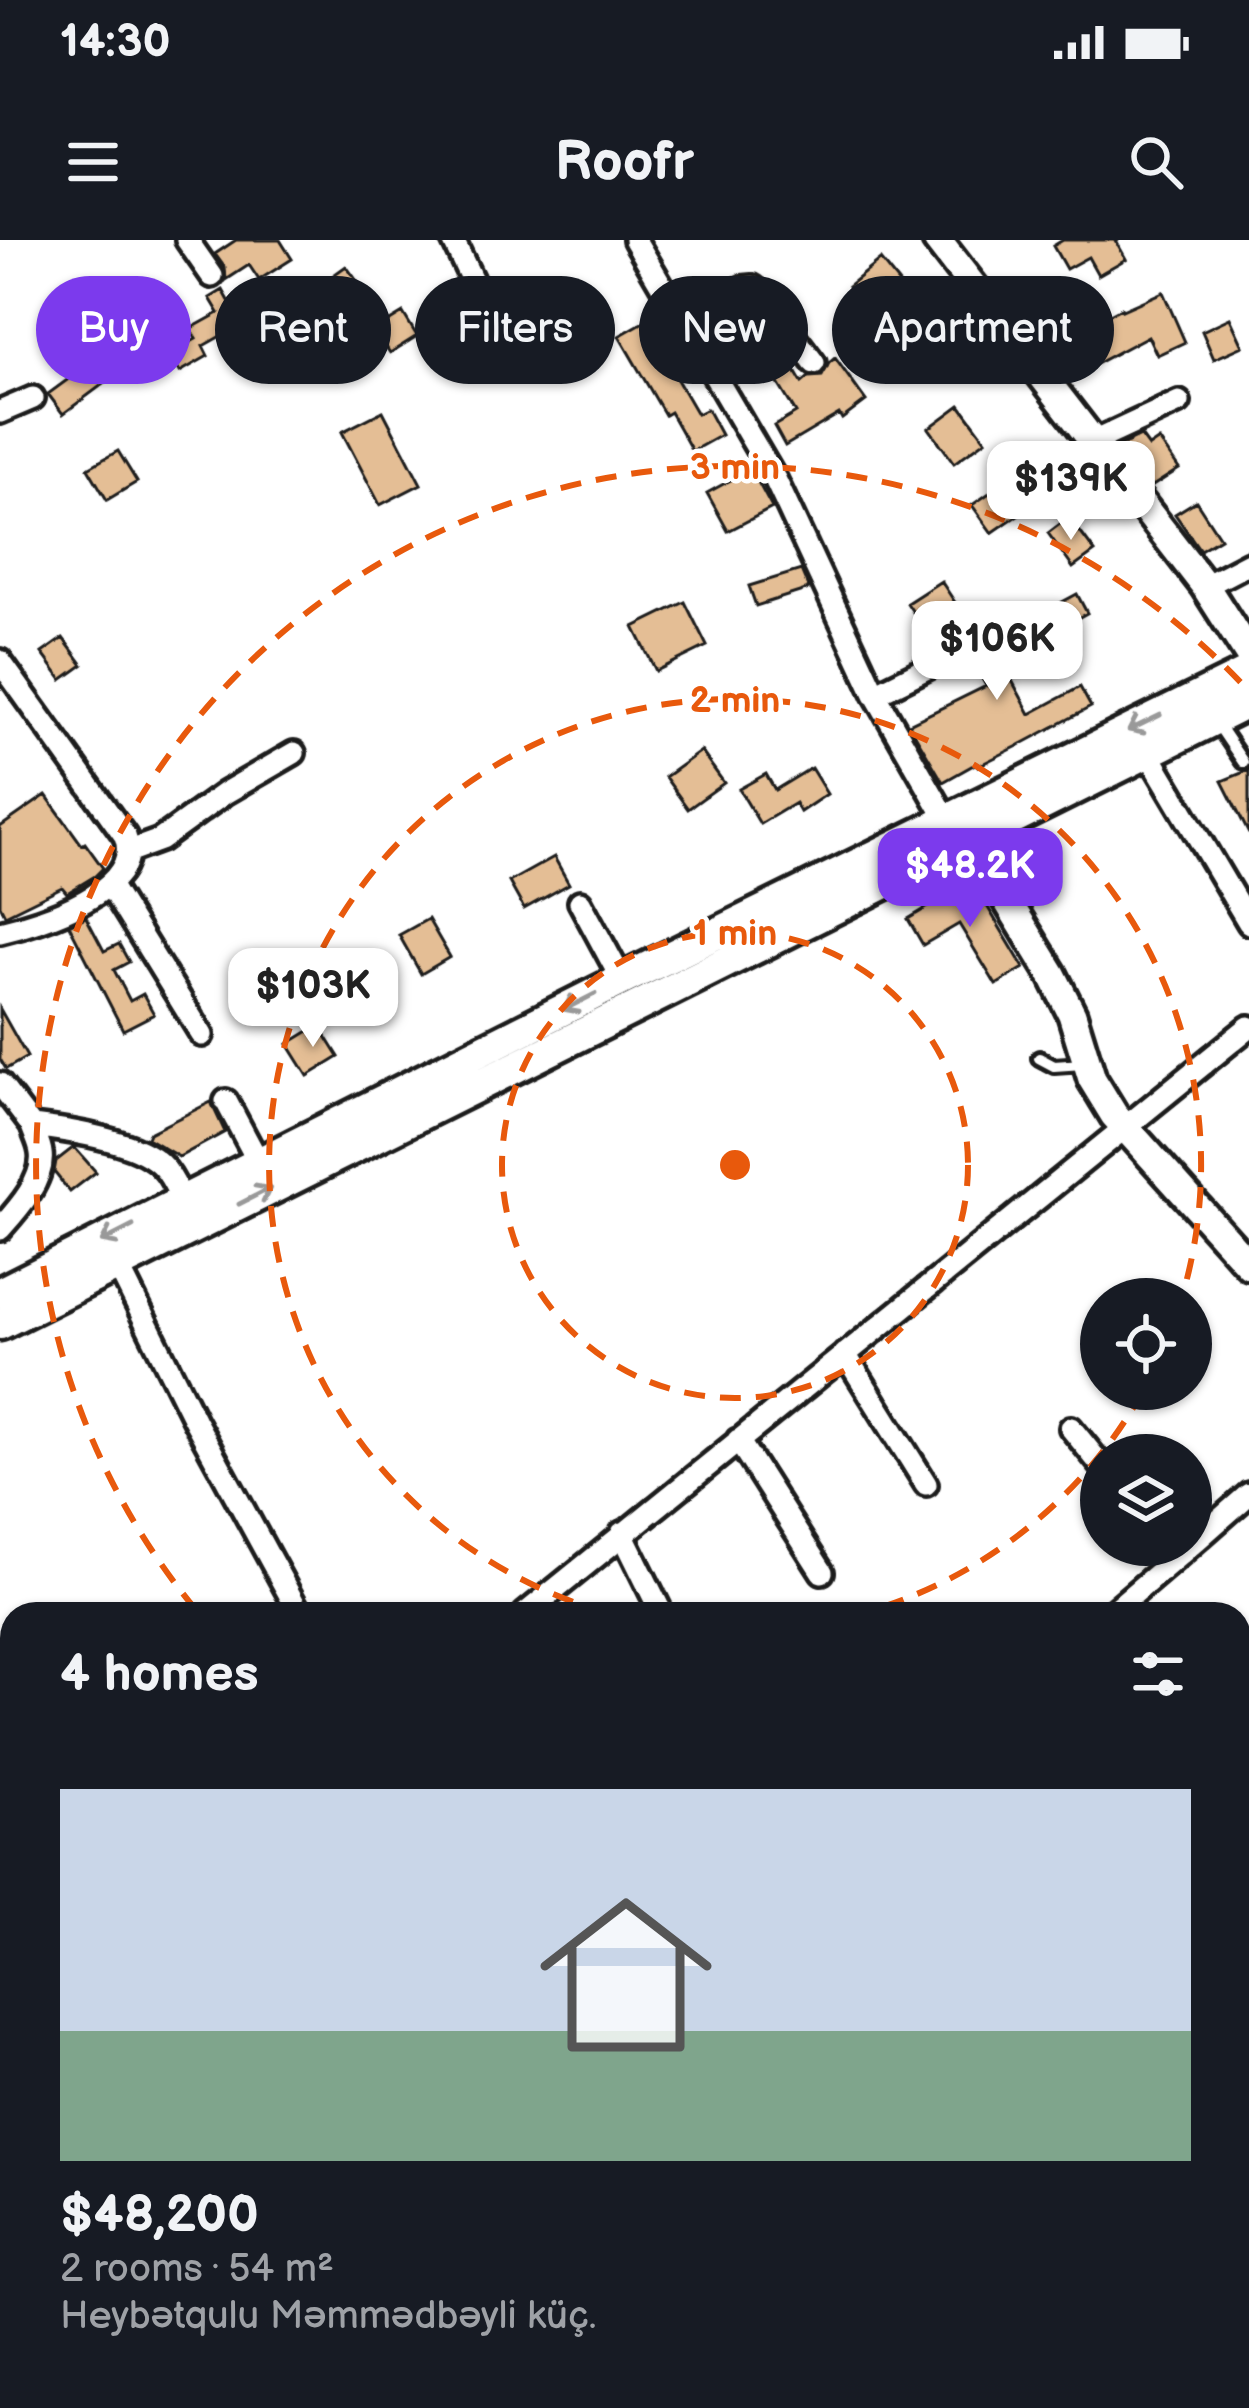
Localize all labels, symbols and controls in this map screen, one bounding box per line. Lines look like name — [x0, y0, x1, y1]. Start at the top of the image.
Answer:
text: 14:30 — [60, 15, 171, 70]
icon: menu — [60, 129, 126, 195]
icon: search — [1123, 129, 1189, 195]
text: Roofr — [555, 130, 694, 195]
chip: Buy — [36, 276, 191, 384]
chip: Rent — [215, 276, 391, 384]
chip: Filters — [415, 276, 615, 384]
chip: New — [639, 276, 808, 384]
chip: Apartment — [832, 276, 1114, 384]
pin: $139K — [987, 441, 1155, 543]
text: 3 min — [690, 447, 780, 490]
text: $139K — [1014, 456, 1128, 503]
pin: $106K — [913, 601, 1081, 703]
text: $106K — [939, 616, 1055, 663]
text: 2 min — [690, 680, 780, 723]
one-way arrow — [1127, 713, 1163, 735]
pin: $48.2K — [872, 828, 1068, 930]
text: $48.2K — [905, 843, 1035, 890]
text: 1 min — [693, 913, 777, 956]
pin: $103K — [229, 948, 397, 1050]
text: $103K — [255, 963, 371, 1010]
one-way arrow — [561, 992, 597, 1015]
centre of rings — [714, 1144, 756, 1186]
one-way arrow — [236, 1183, 272, 1206]
one-way arrow — [100, 1224, 136, 1247]
map controls — [1080, 1278, 1212, 1566]
button: locate — [1080, 1278, 1212, 1410]
button: layers — [1080, 1434, 1212, 1566]
icon: filters — [1125, 1641, 1191, 1707]
text: 4 homes — [60, 1644, 259, 1705]
icon: home — [518, 1867, 734, 2083]
text: $48,200 — [60, 2185, 259, 2246]
text: 2 rooms · 54 m² — [60, 2246, 334, 2293]
text: Heybətqulu Məmmədbəyli küç. — [60, 2293, 596, 2340]

